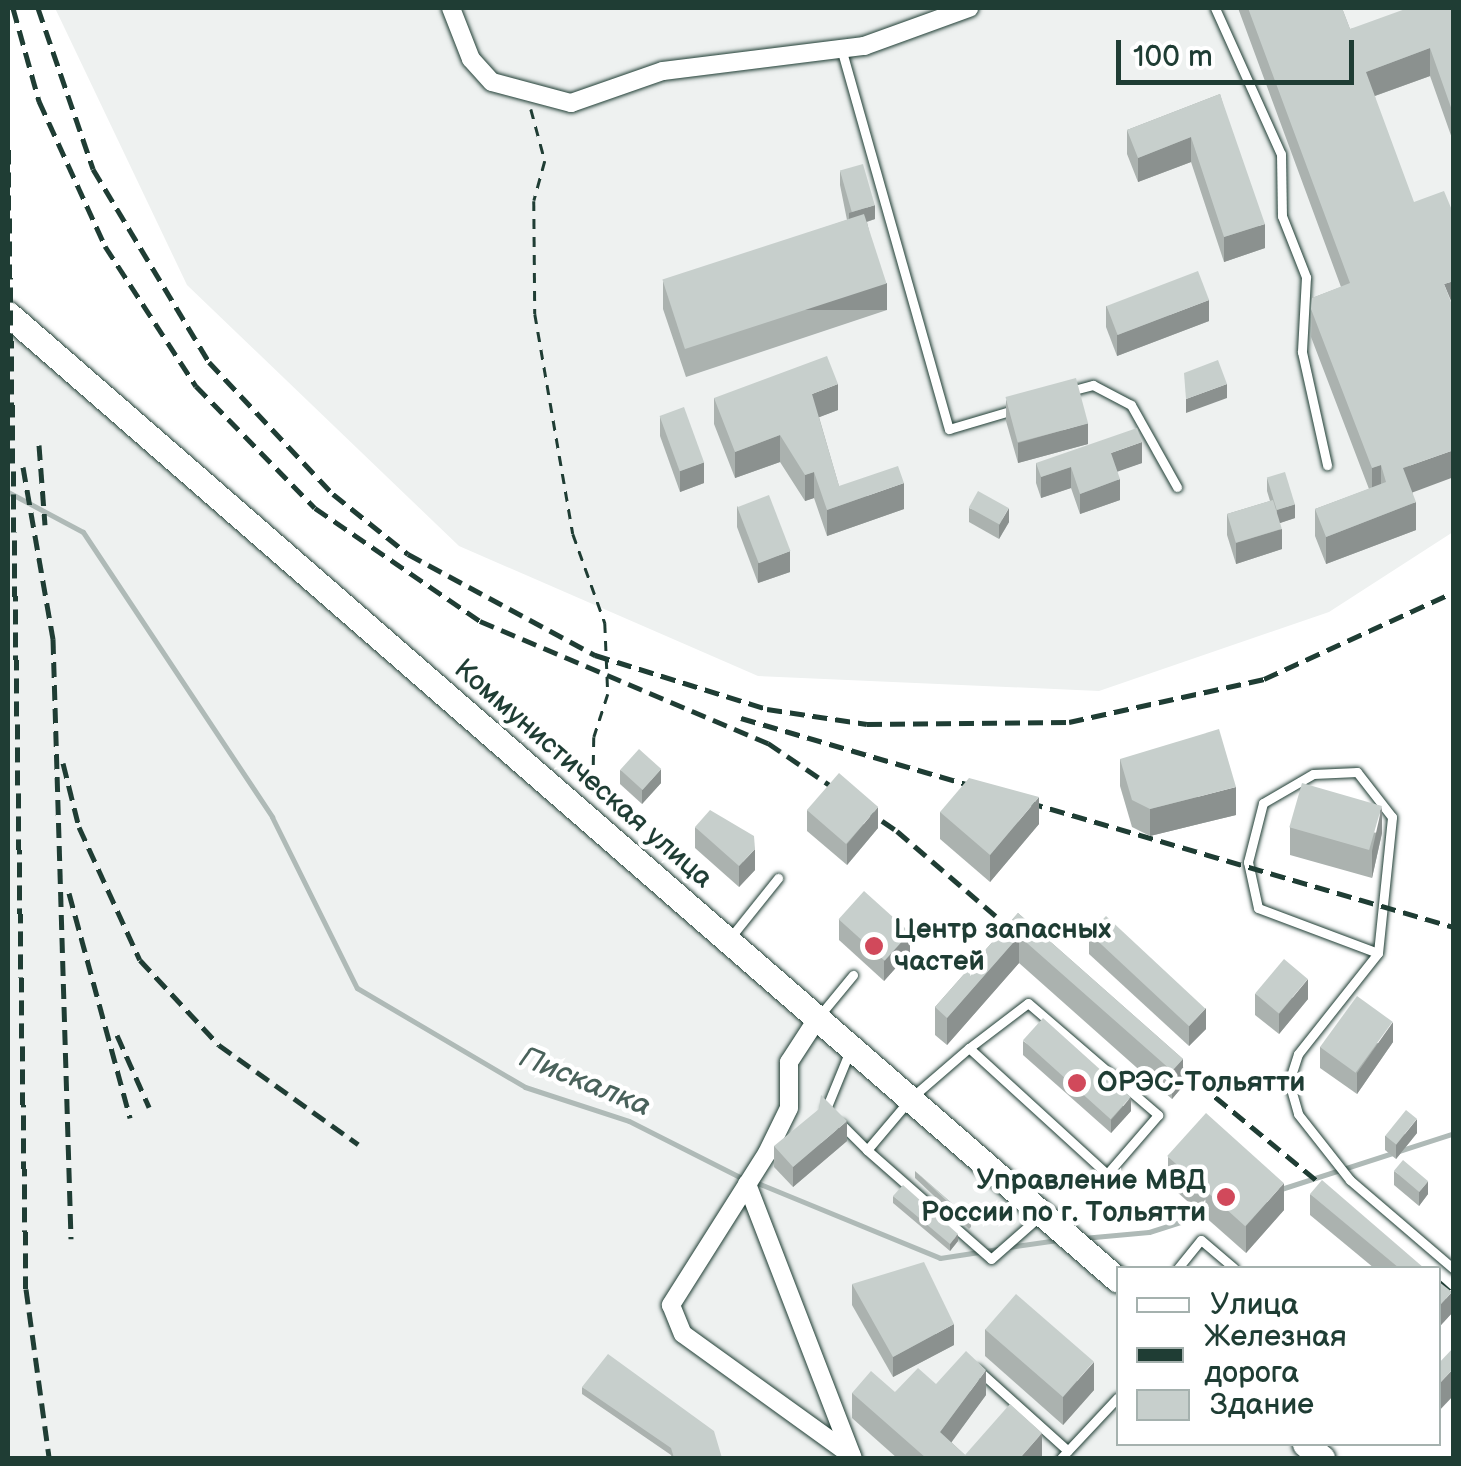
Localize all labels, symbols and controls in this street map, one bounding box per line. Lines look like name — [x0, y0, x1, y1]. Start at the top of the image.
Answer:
scale bar — [1121, 20, 1358, 82]
text: 100 m — [1133, 39, 1213, 75]
street label: Коммунистическая улица — [447, 653, 719, 895]
place label: Центр запасных частей — [894, 913, 1111, 979]
marker: Центр запасных частей — [863, 935, 885, 957]
water label: Пискалка — [514, 1039, 656, 1125]
place label: ОРЭС-Тольятти — [1097, 1066, 1305, 1100]
marker: ОРЭС-Тольятти — [1066, 1072, 1088, 1094]
place label: Управление МВД России по г. Тольятти — [921, 1164, 1206, 1230]
marker: Управление МВД России по г. Тольятти — [1215, 1186, 1237, 1208]
legend — [1116, 1266, 1441, 1446]
text: Улица — [1210, 1287, 1299, 1323]
text: Железная дорога — [1204, 1319, 1347, 1391]
text: Здание — [1210, 1387, 1314, 1423]

